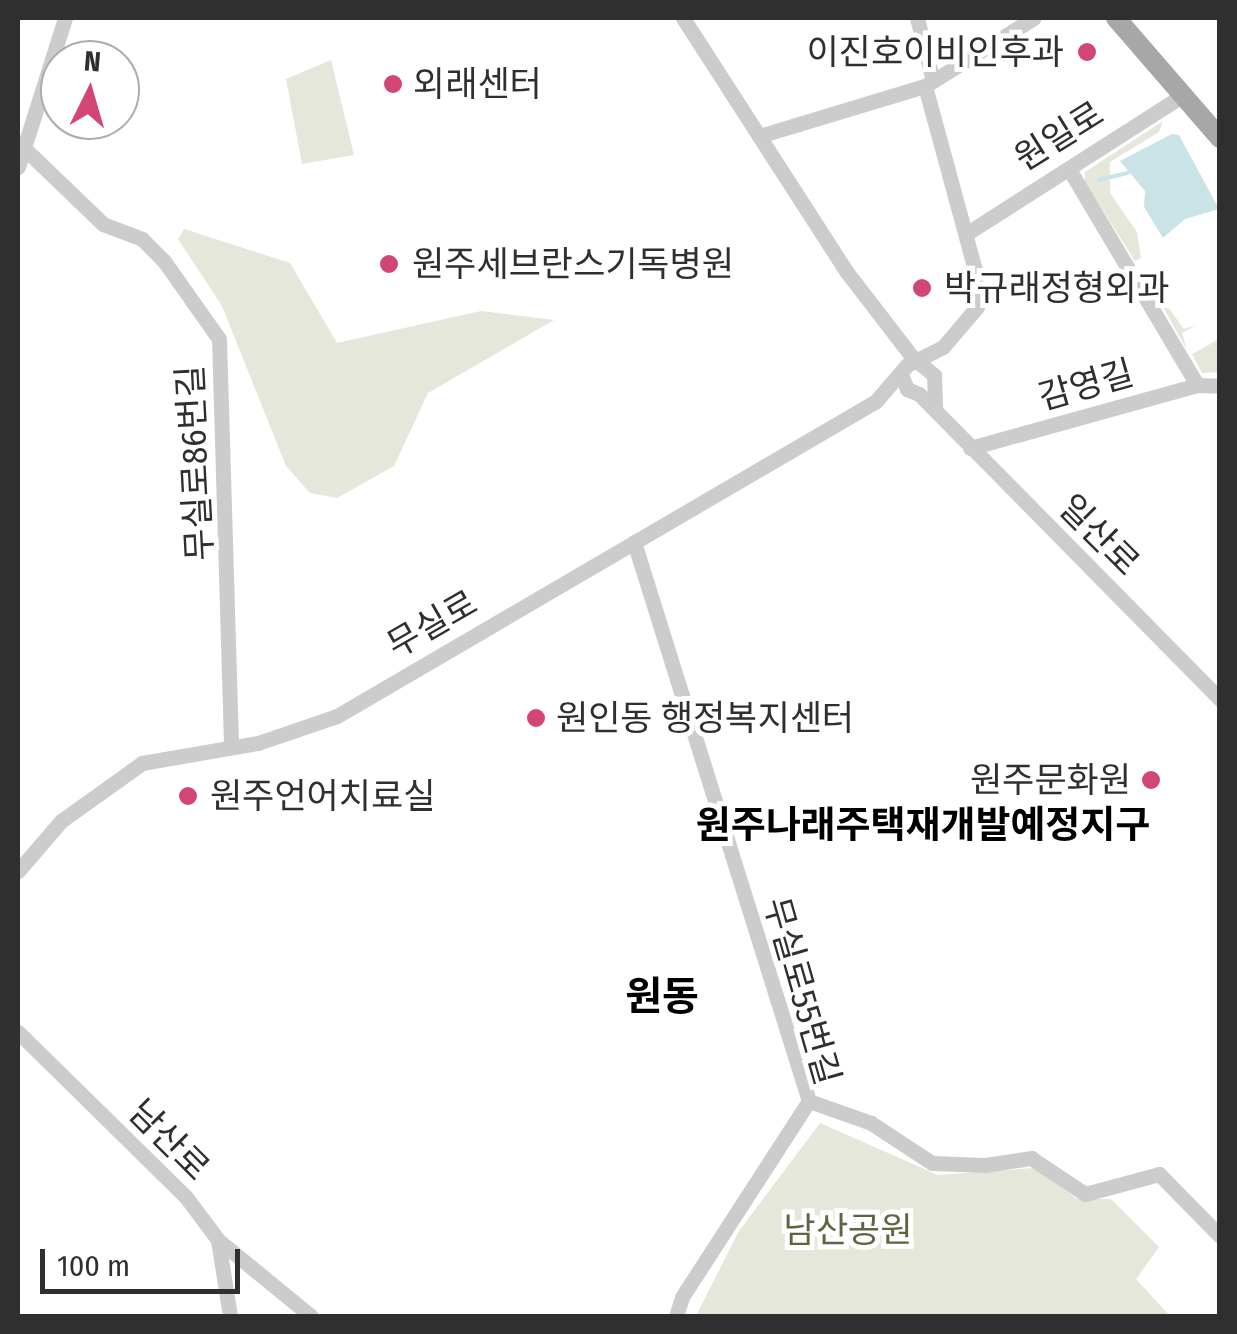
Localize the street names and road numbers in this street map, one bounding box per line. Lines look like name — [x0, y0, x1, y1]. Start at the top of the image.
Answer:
street label: 원일로 — [1007, 93, 1111, 179]
street label: 감영길 — [1034, 352, 1138, 418]
street label: 무실로86번길 — [169, 364, 221, 562]
street label: 일산로 — [1050, 486, 1148, 584]
street label: 무실로 — [380, 582, 484, 666]
street label: 무실로55번길 — [755, 892, 849, 1090]
street label: 남산로 — [120, 1091, 218, 1189]

